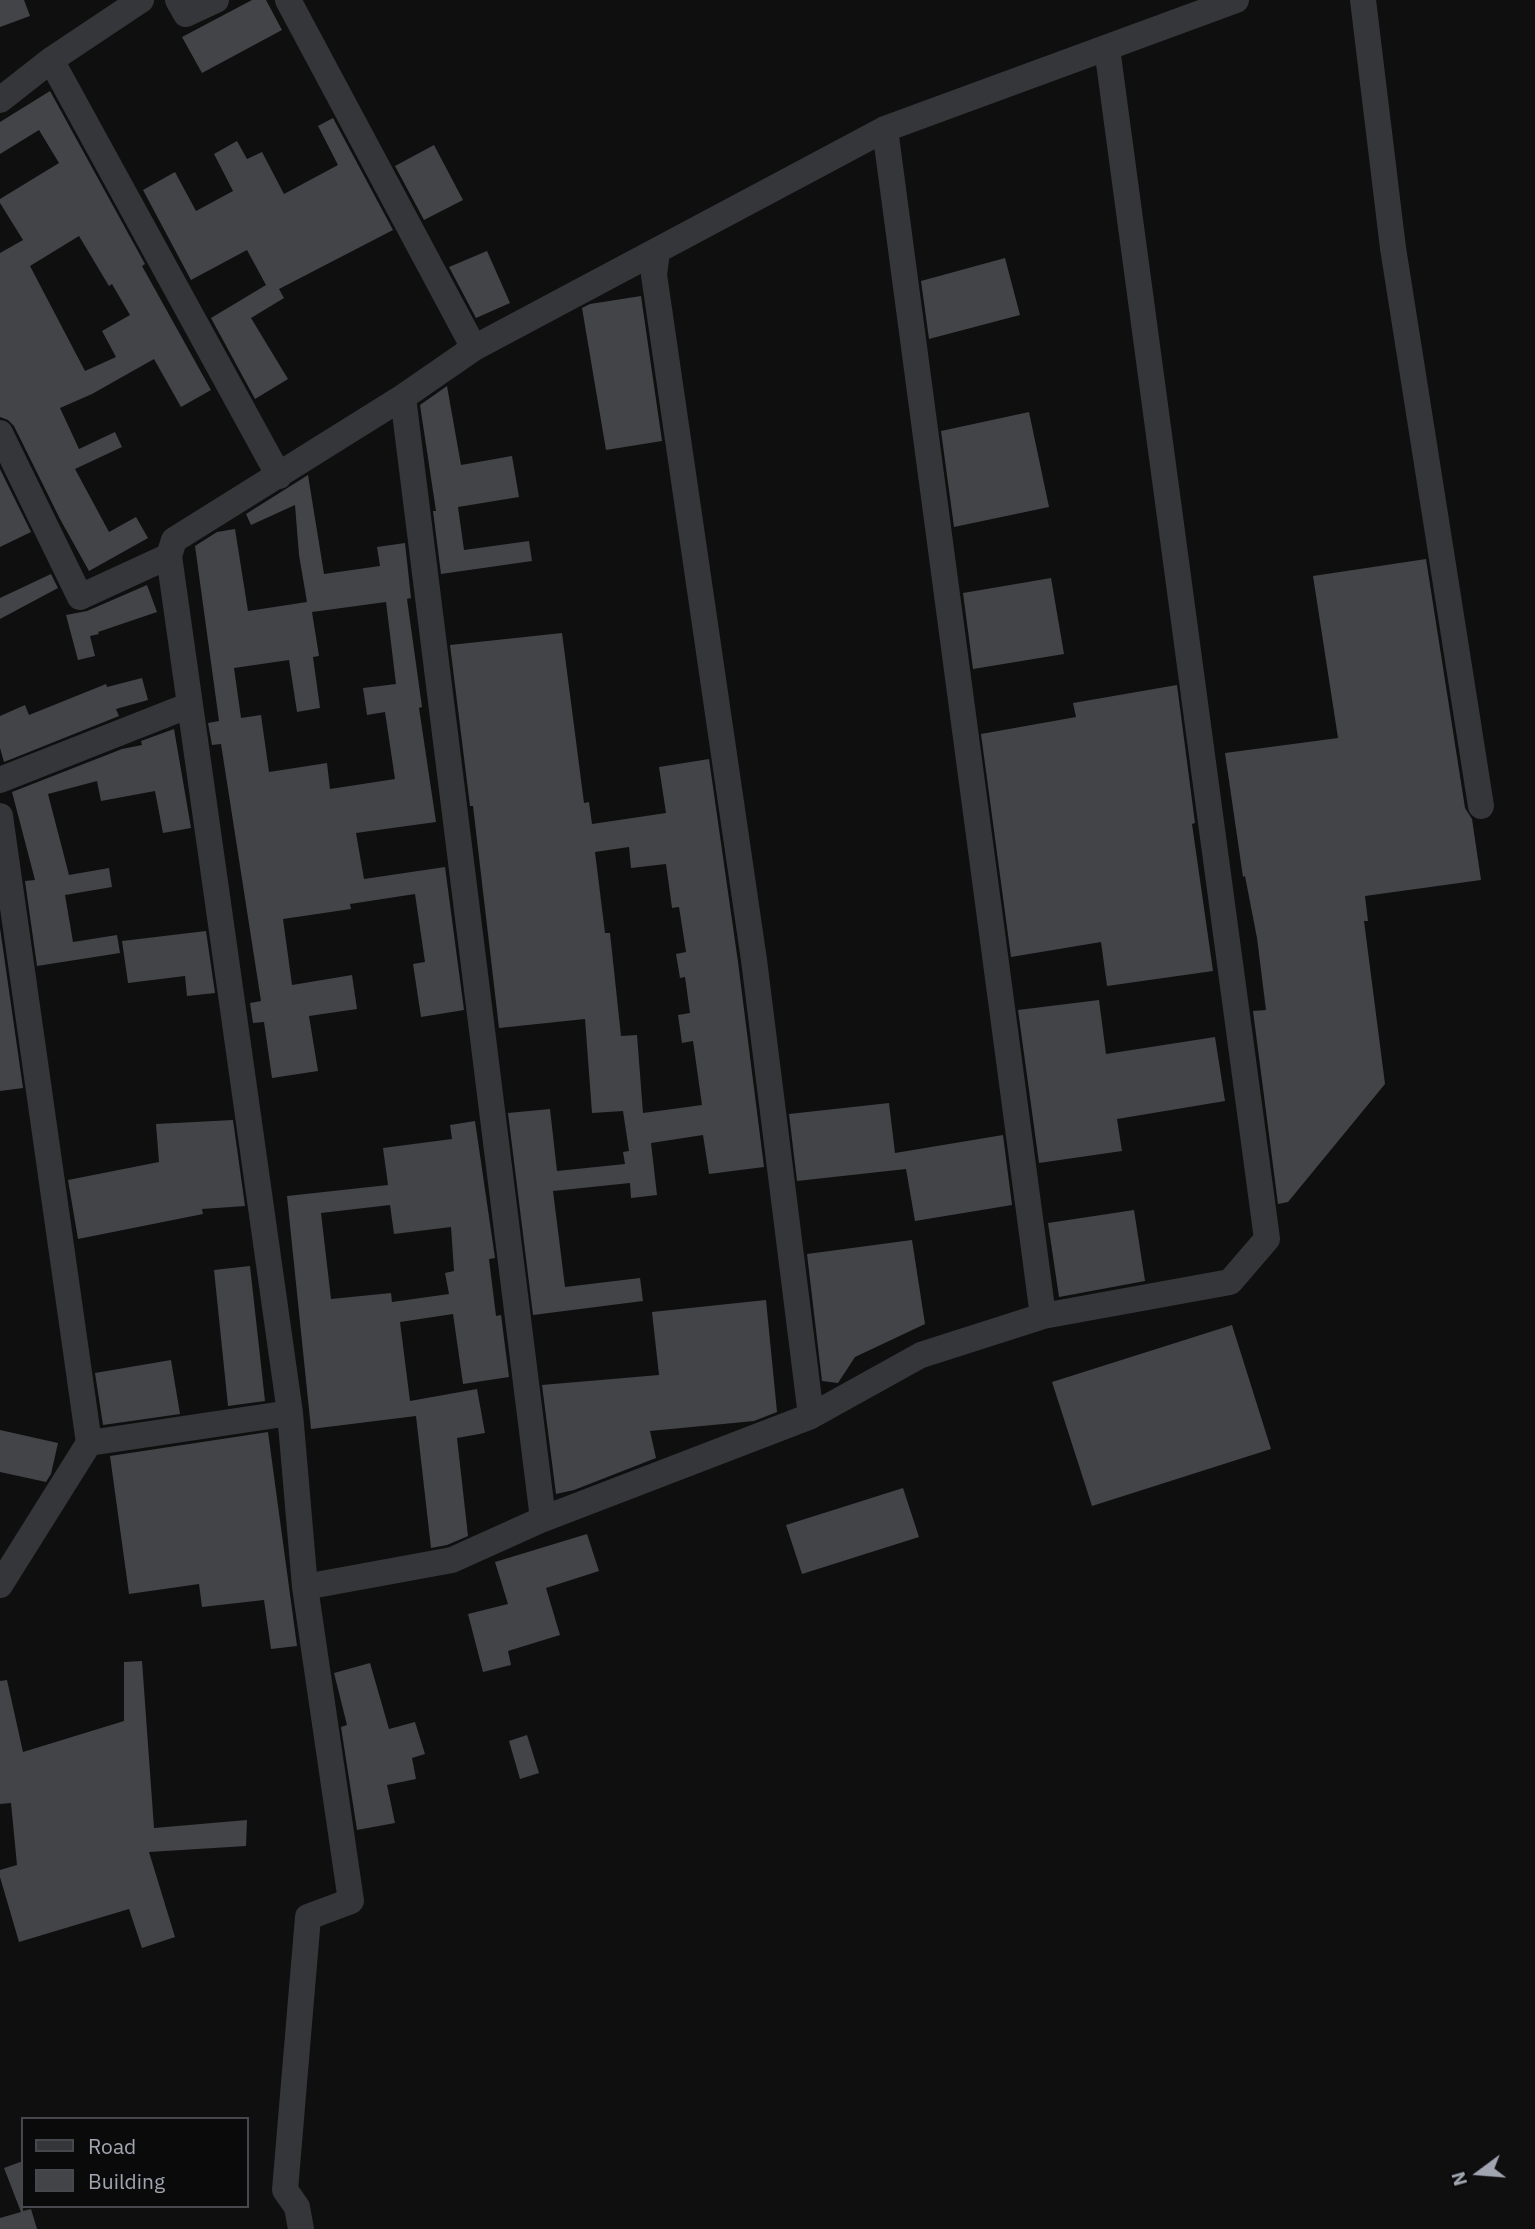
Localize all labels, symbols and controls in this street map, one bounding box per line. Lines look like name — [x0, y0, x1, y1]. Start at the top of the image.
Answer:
legend — [21, 2117, 248, 2208]
text: Road — [88, 2132, 136, 2160]
north arrow — [1444, 2138, 1514, 2208]
text: Building — [88, 2167, 165, 2195]
text: N — [1445, 2169, 1472, 2189]

